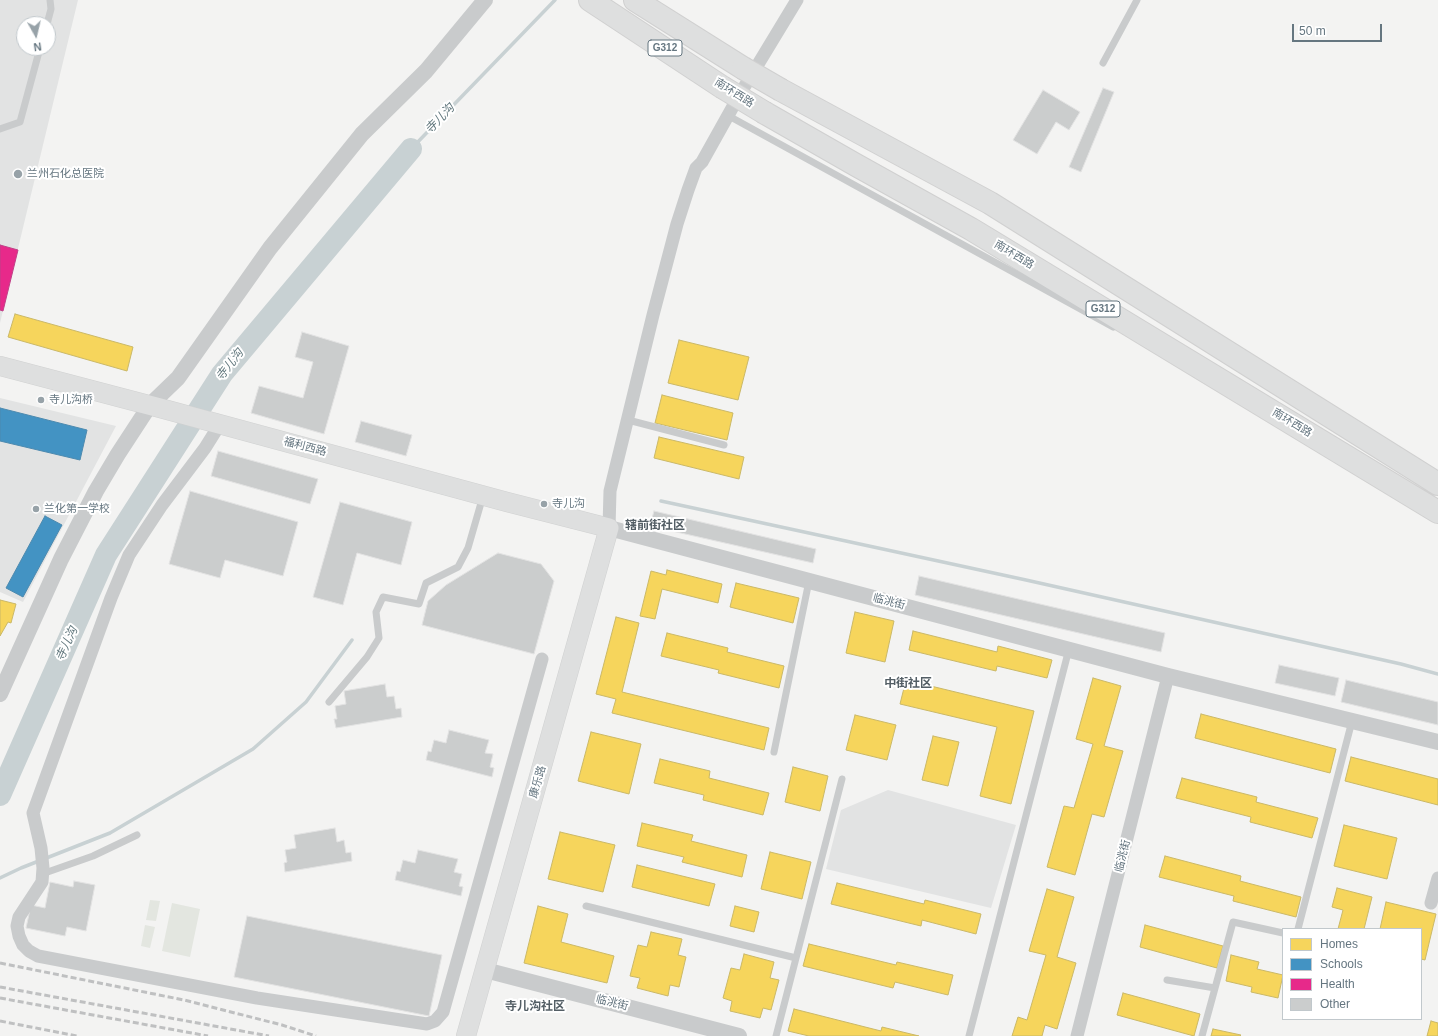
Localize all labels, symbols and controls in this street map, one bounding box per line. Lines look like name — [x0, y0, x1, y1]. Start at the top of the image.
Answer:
north arrow — [16, 16, 56, 56]
scale bar — [1294, 16, 1384, 42]
text: 50 m — [1299, 24, 1326, 38]
text: N — [33, 40, 42, 53]
road number: G312 — [648, 40, 682, 56]
street label: 南环西路 — [712, 76, 756, 110]
water label: 寺儿沟 — [422, 101, 458, 137]
place label: 兰州石化总医院 — [27, 167, 104, 181]
marker: 兰州石化总医院 — [12, 168, 24, 180]
street label: 南环西路 — [992, 238, 1036, 272]
road number: G312 — [1086, 301, 1120, 317]
water label: 寺儿沟 — [213, 346, 247, 384]
place label: 寺儿沟桥 — [49, 393, 93, 407]
marker: 寺儿沟桥 — [36, 395, 46, 405]
street label: 南环西路 — [1270, 406, 1314, 440]
street label: 福利西路 — [282, 435, 328, 459]
place label: 寺儿沟 — [552, 497, 585, 511]
marker: 寺儿沟 — [539, 499, 549, 509]
place label: 兰化第一学校 — [44, 502, 110, 516]
marker: 兰化第一学校 — [31, 504, 41, 514]
district label: 辖前街社区 — [625, 519, 685, 533]
street label: 临洮街 — [871, 591, 907, 613]
water label: 寺儿沟 — [53, 625, 81, 663]
district label: 中街社区 — [884, 677, 932, 691]
street label: 康乐路 — [527, 764, 549, 800]
street label: 临洮街 — [1113, 838, 1133, 874]
legend — [1282, 928, 1422, 1020]
text: Homes — [1320, 937, 1358, 951]
text: Schools — [1320, 957, 1363, 971]
text: Health — [1320, 977, 1355, 991]
street label: 临洮街 — [594, 993, 630, 1013]
text: Other — [1320, 997, 1350, 1011]
district label: 寺儿沟社区 — [505, 1000, 565, 1014]

